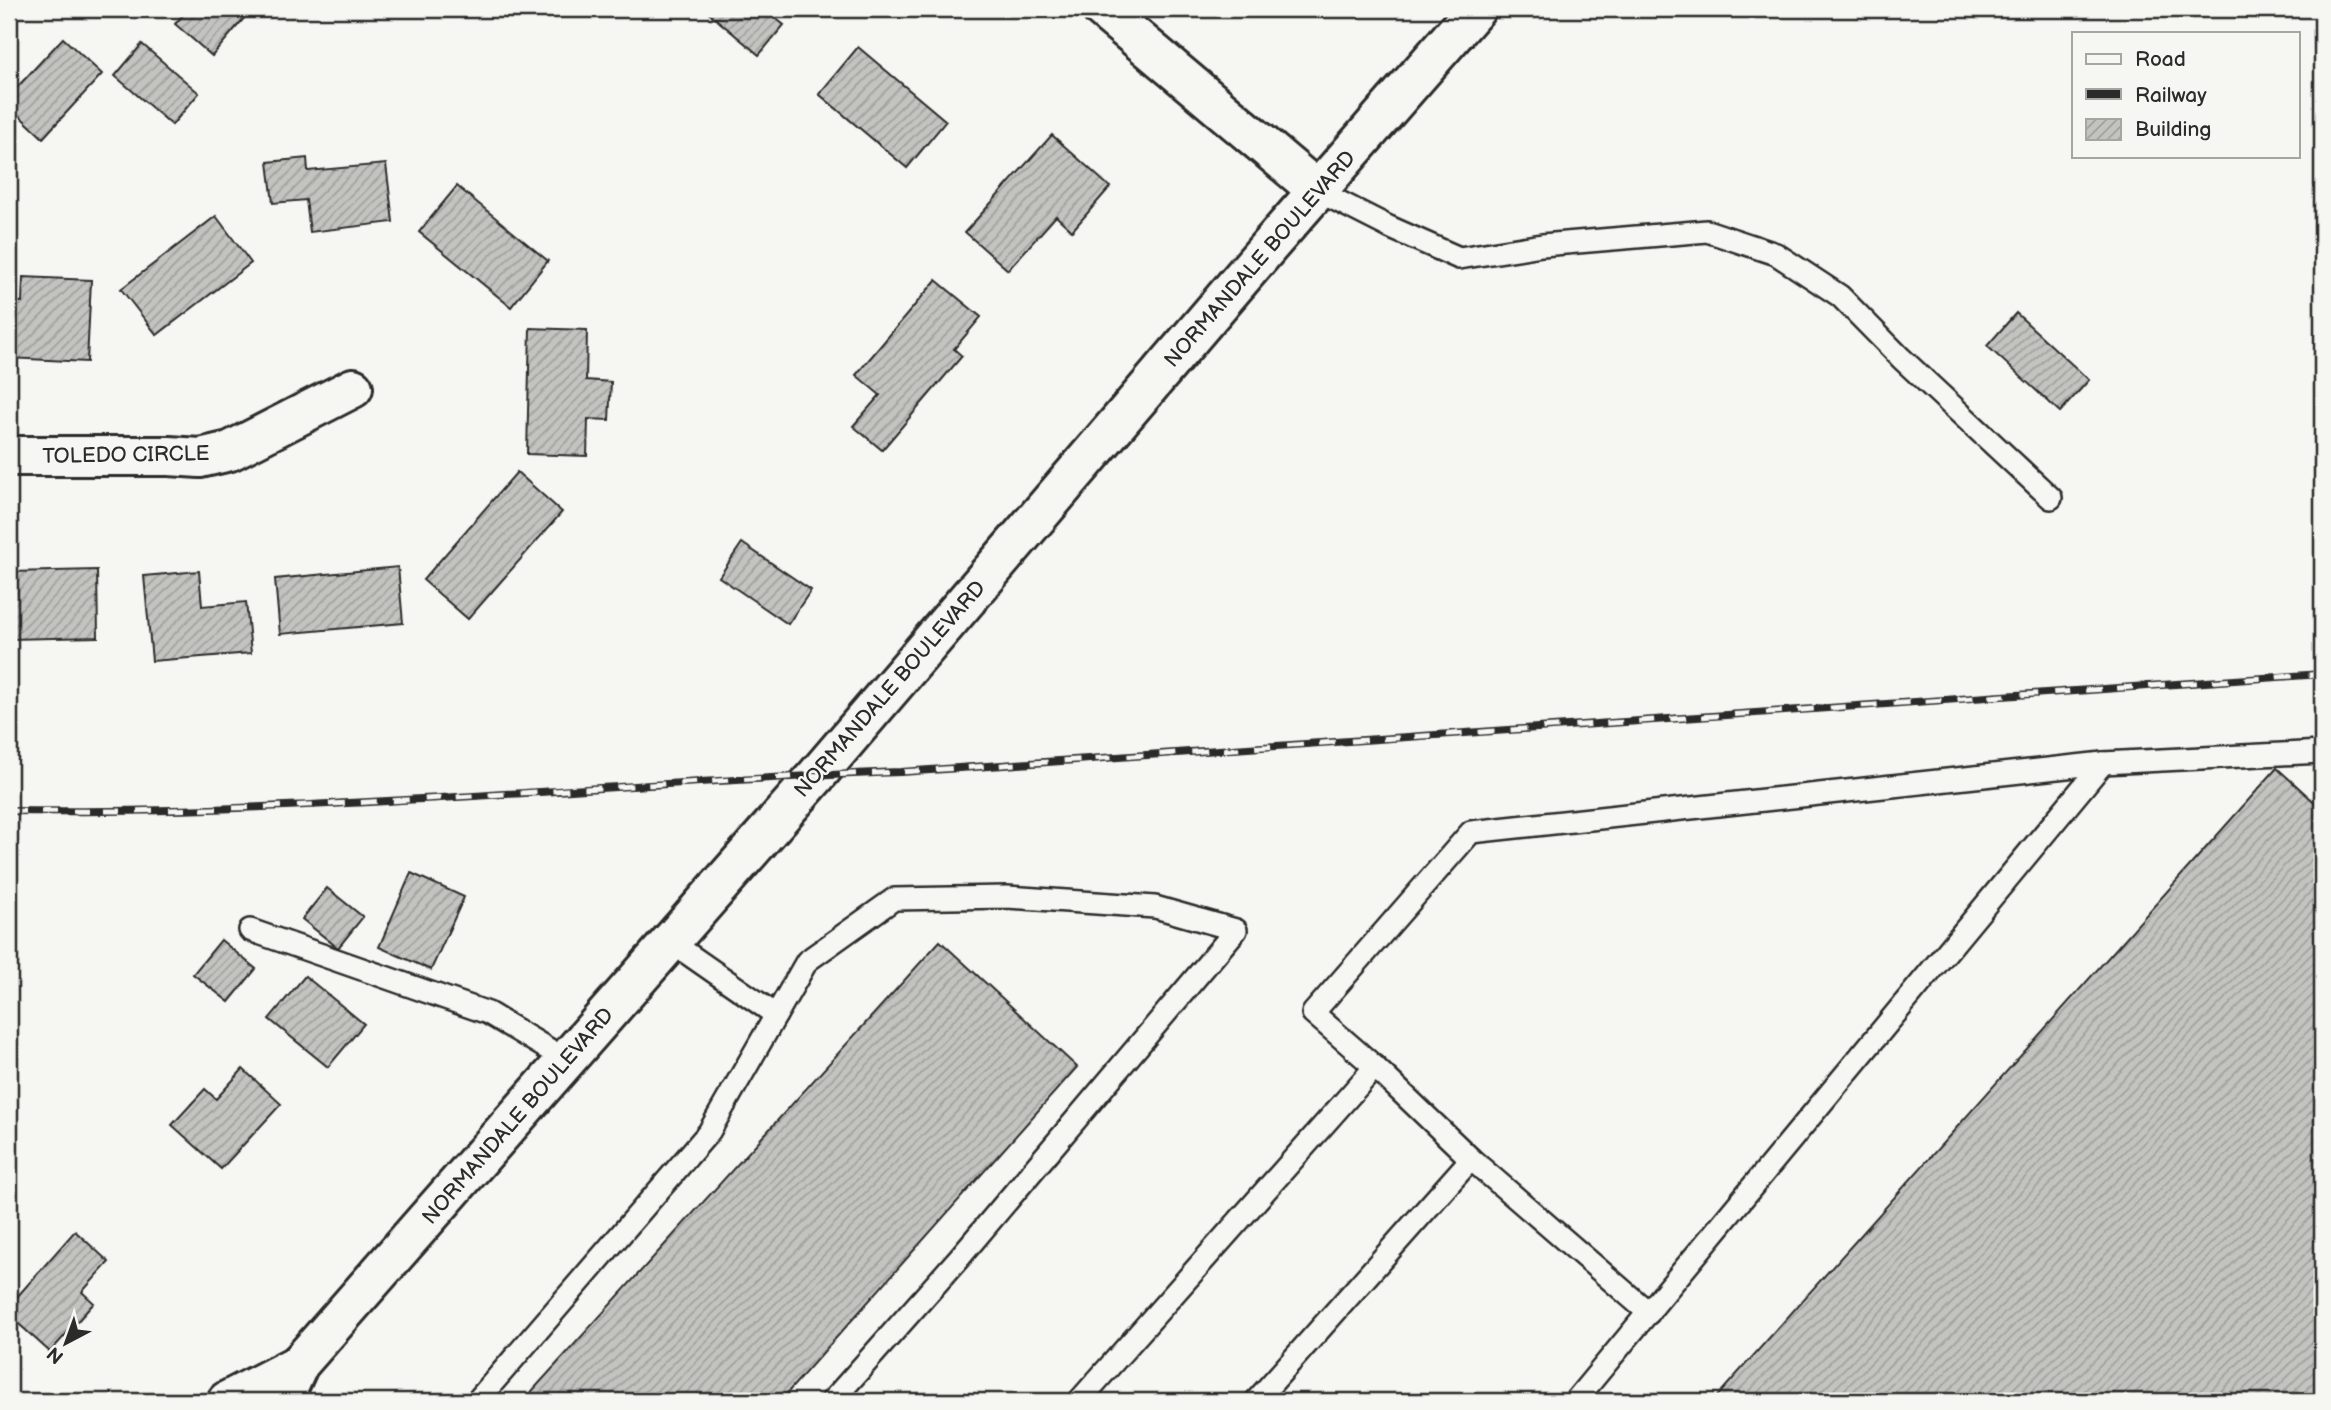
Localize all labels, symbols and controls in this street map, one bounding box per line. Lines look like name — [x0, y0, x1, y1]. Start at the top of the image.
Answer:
legend — [2072, 32, 2300, 158]
text: Road — [2135, 47, 2186, 72]
text: Railway — [2135, 83, 2207, 108]
text: Building — [2135, 117, 2211, 142]
street label: NORMANDALE BOULEVARD — [1159, 146, 1361, 372]
street label: TOLEDO CIRCLE — [42, 441, 210, 469]
street label: NORMANDALE BOULEVARD — [789, 576, 991, 802]
street label: NORMANDALE BOULEVARD — [417, 1003, 619, 1229]
north arrow — [32, 1308, 102, 1378]
text: N — [43, 1341, 69, 1368]

